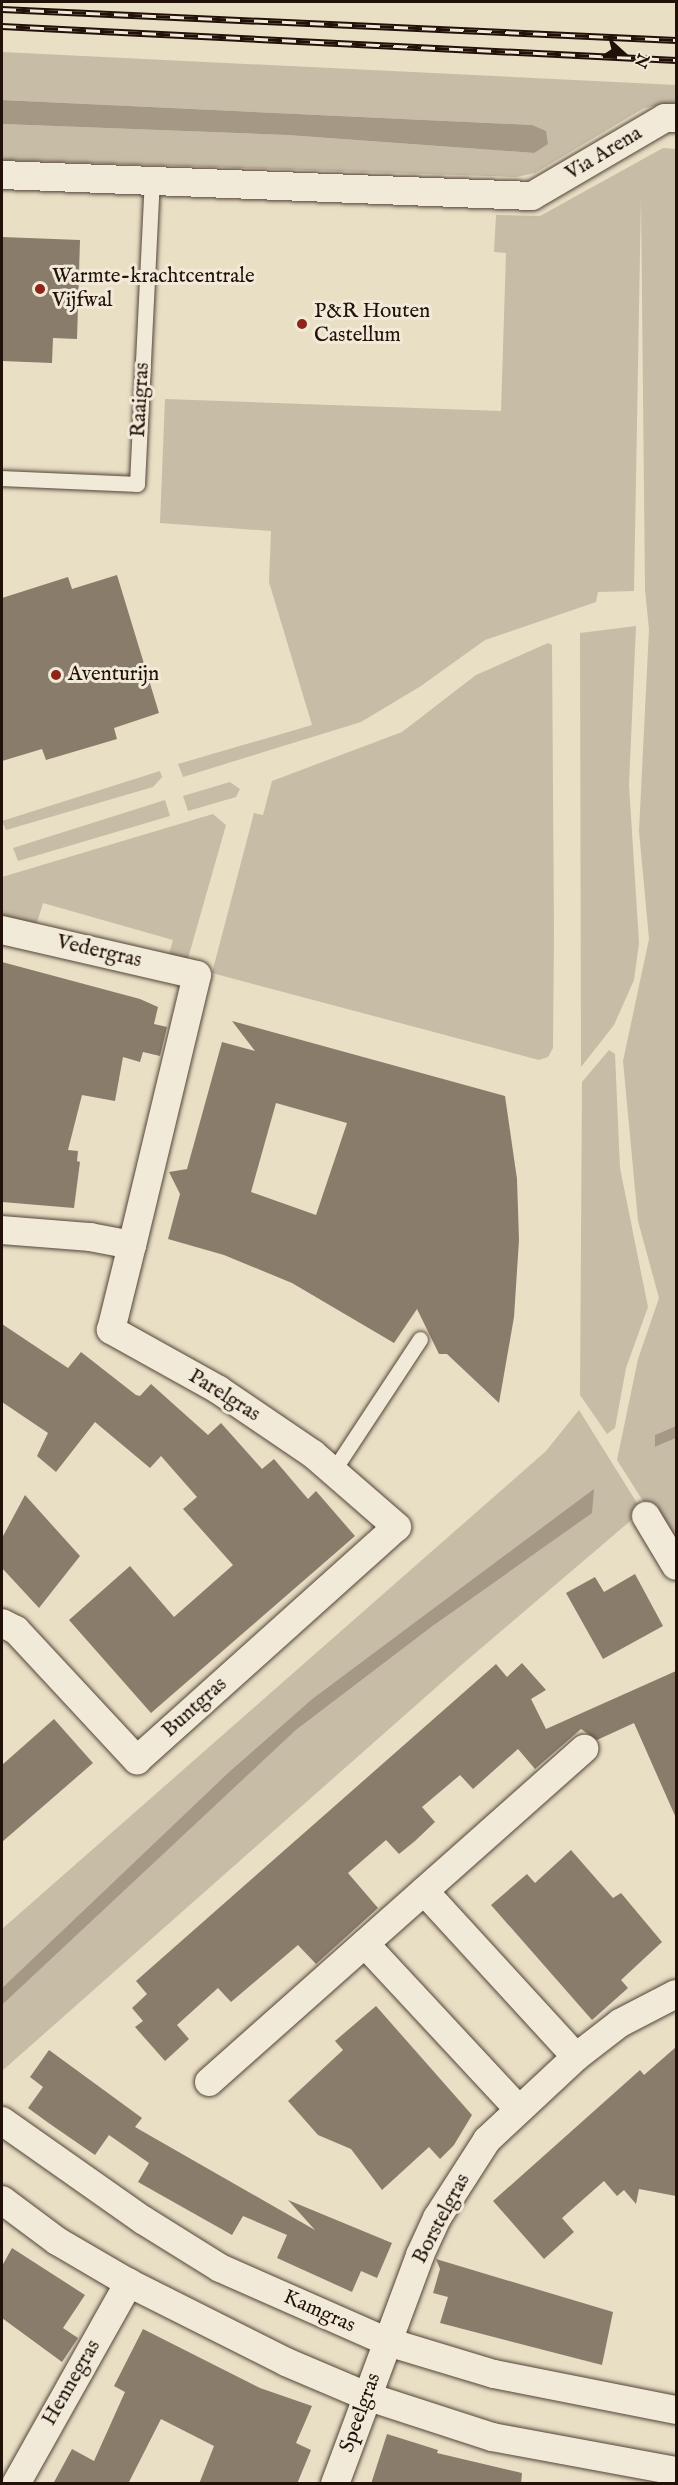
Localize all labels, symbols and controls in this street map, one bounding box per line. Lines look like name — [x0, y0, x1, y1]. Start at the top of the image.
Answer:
north arrow — [594, 24, 654, 84]
text: N — [629, 50, 653, 70]
street label: Via Arena — [561, 121, 647, 187]
place label: Warmte-krachtcentrale Vijfwal — [52, 264, 255, 314]
marker: Warmte-krachtcentrale Vijfwal — [33, 282, 47, 296]
place label: P&R Houten Castellum — [314, 299, 430, 349]
marker: P&R Houten Castellum — [295, 317, 309, 331]
street label: Raaigras — [126, 362, 156, 438]
place label: Aventurijn — [68, 662, 159, 688]
marker: Aventurijn — [49, 668, 63, 682]
street label: Vedergras — [54, 930, 144, 974]
street label: Parelgras — [184, 1364, 264, 1428]
street label: Buntgras — [157, 1672, 233, 1744]
street label: Borstelgras — [408, 2170, 476, 2268]
street label: Kamgras — [279, 2285, 359, 2339]
street label: Hennegras — [37, 2336, 107, 2430]
street label: Speelgras — [335, 2370, 387, 2456]

